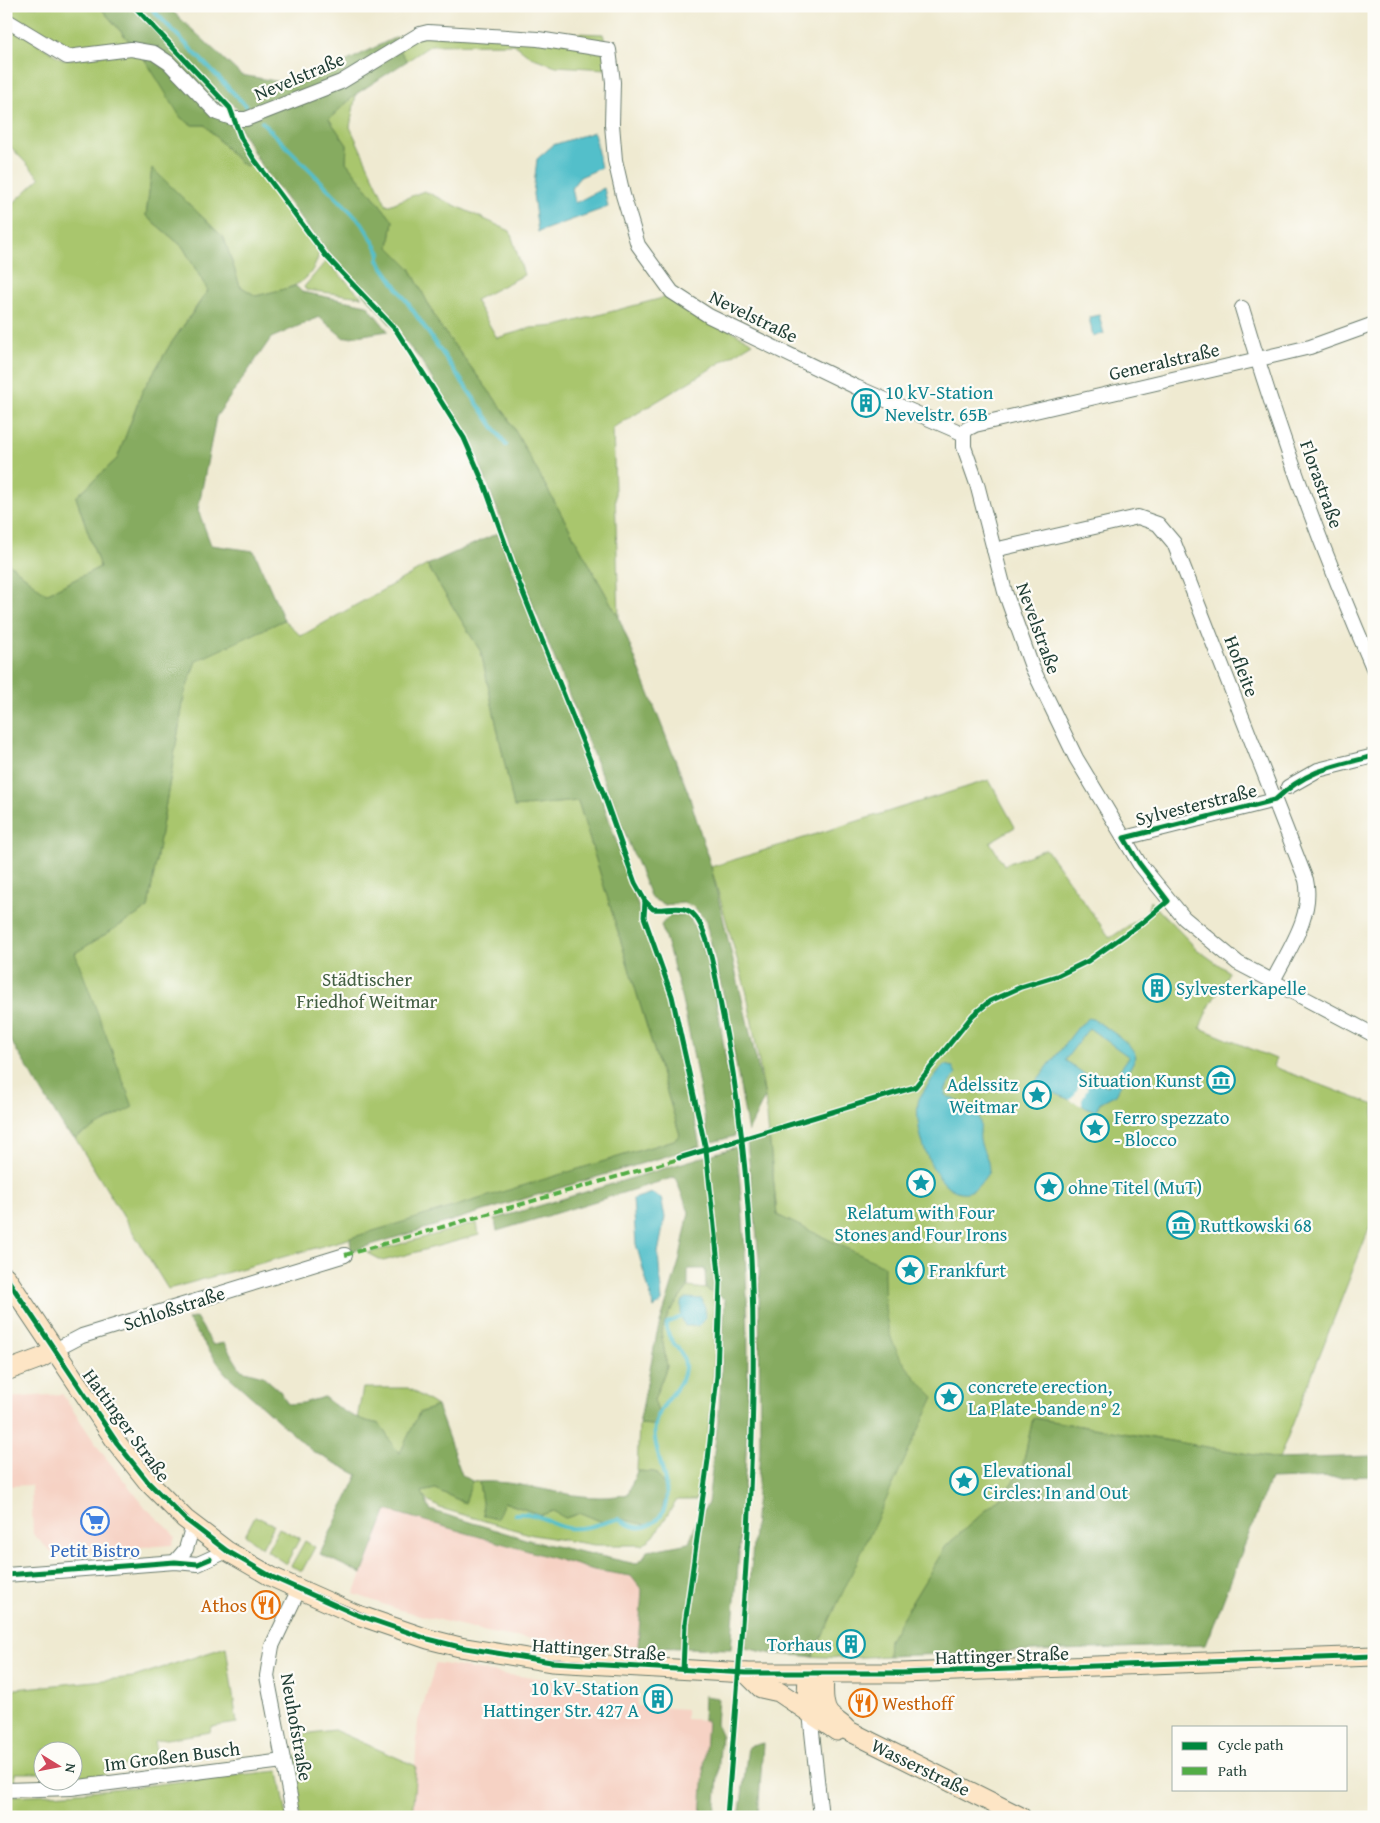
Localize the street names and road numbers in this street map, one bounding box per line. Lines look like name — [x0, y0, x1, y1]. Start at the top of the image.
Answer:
street label: Nevelstraße — [250, 44, 349, 108]
street label: Nevelstraße — [705, 282, 803, 350]
street label: Generalstraße — [1106, 335, 1222, 387]
street label: Florastraße — [1293, 436, 1351, 532]
street label: Nevelstraße — [1010, 578, 1069, 678]
street label: Hofleite — [1218, 631, 1266, 701]
street label: Sylvesterstraße — [1132, 775, 1260, 833]
street label: Schloßstraße — [120, 1278, 228, 1338]
street label: Hattinger Straße — [76, 1363, 178, 1488]
street label: Hattinger Straße — [531, 1630, 667, 1668]
street label: Hattinger Straße — [935, 1639, 1070, 1671]
street label: Neuhofstraße — [274, 1671, 320, 1783]
street label: Wasserstraße — [867, 1731, 975, 1803]
street label: Im Großen Busch — [103, 1734, 242, 1778]

